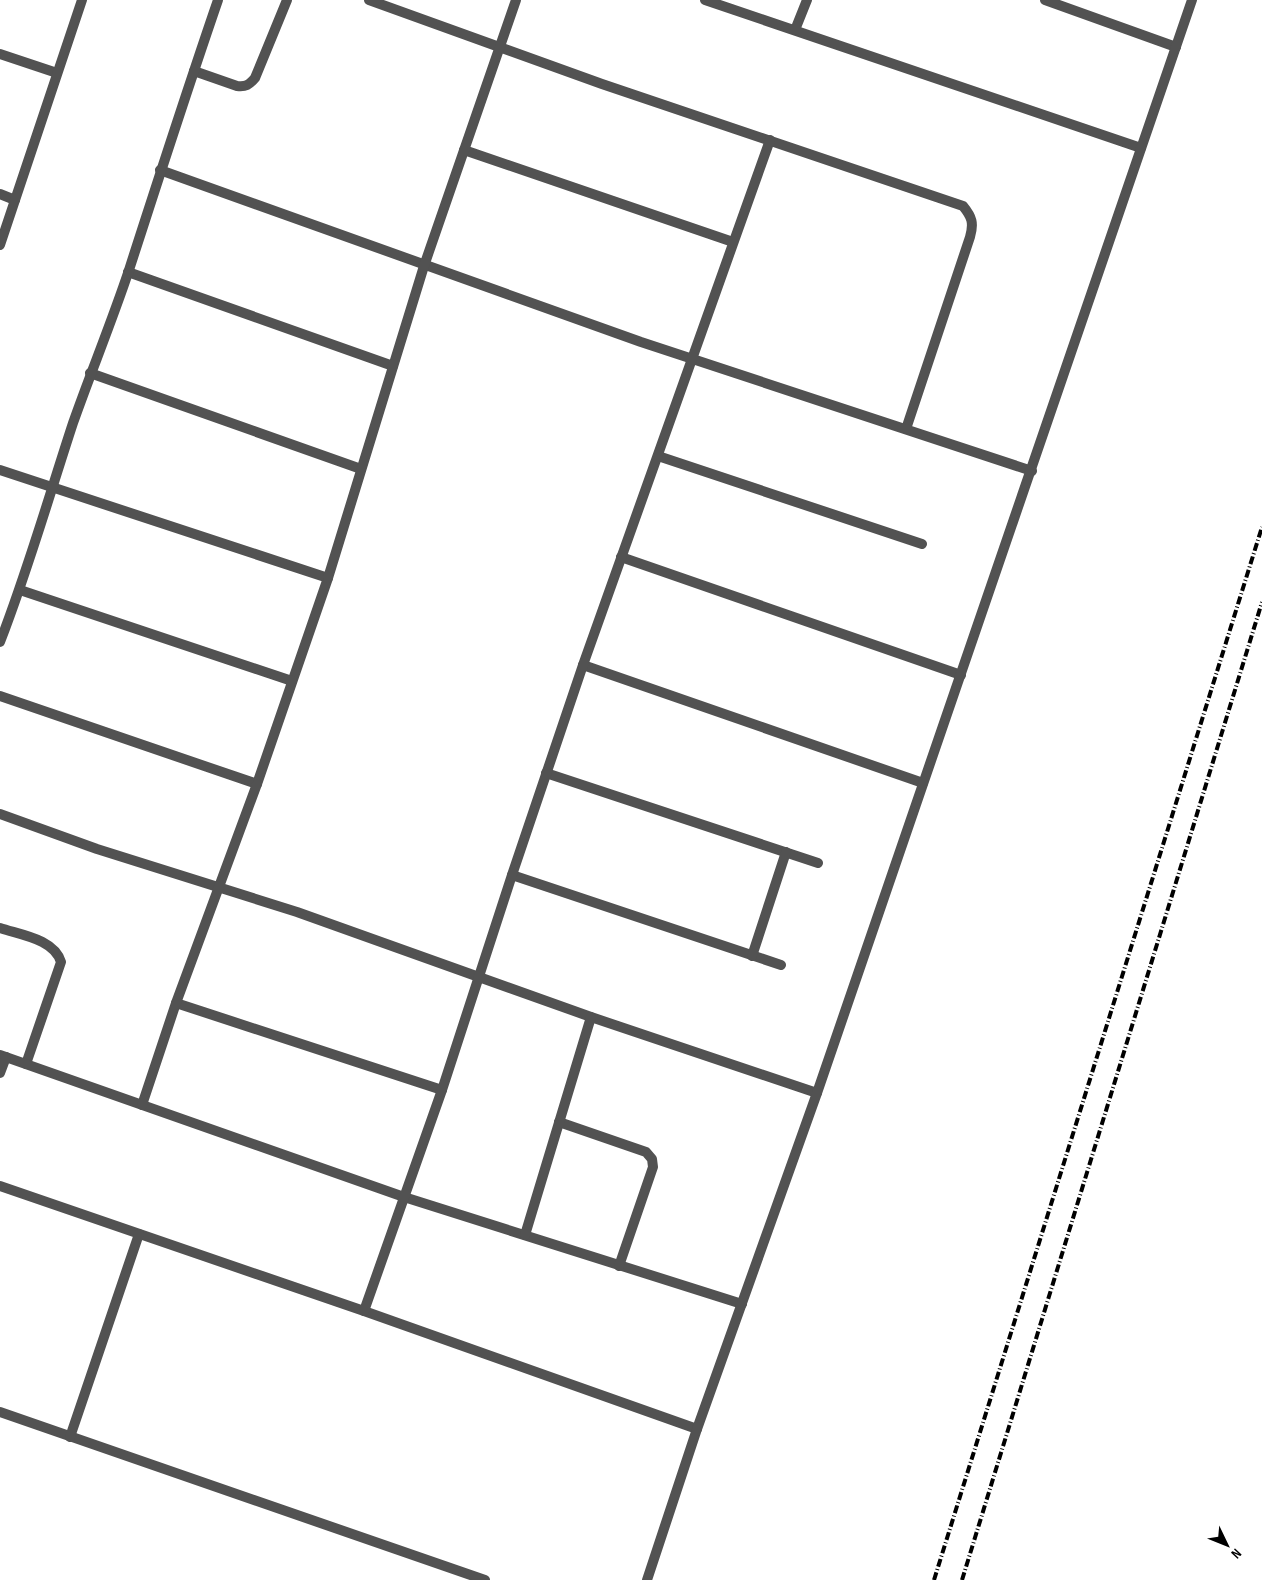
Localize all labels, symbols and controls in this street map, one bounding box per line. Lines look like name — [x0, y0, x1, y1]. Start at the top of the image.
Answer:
north arrow — [1202, 1520, 1252, 1570]
text: N — [1227, 1545, 1245, 1562]

